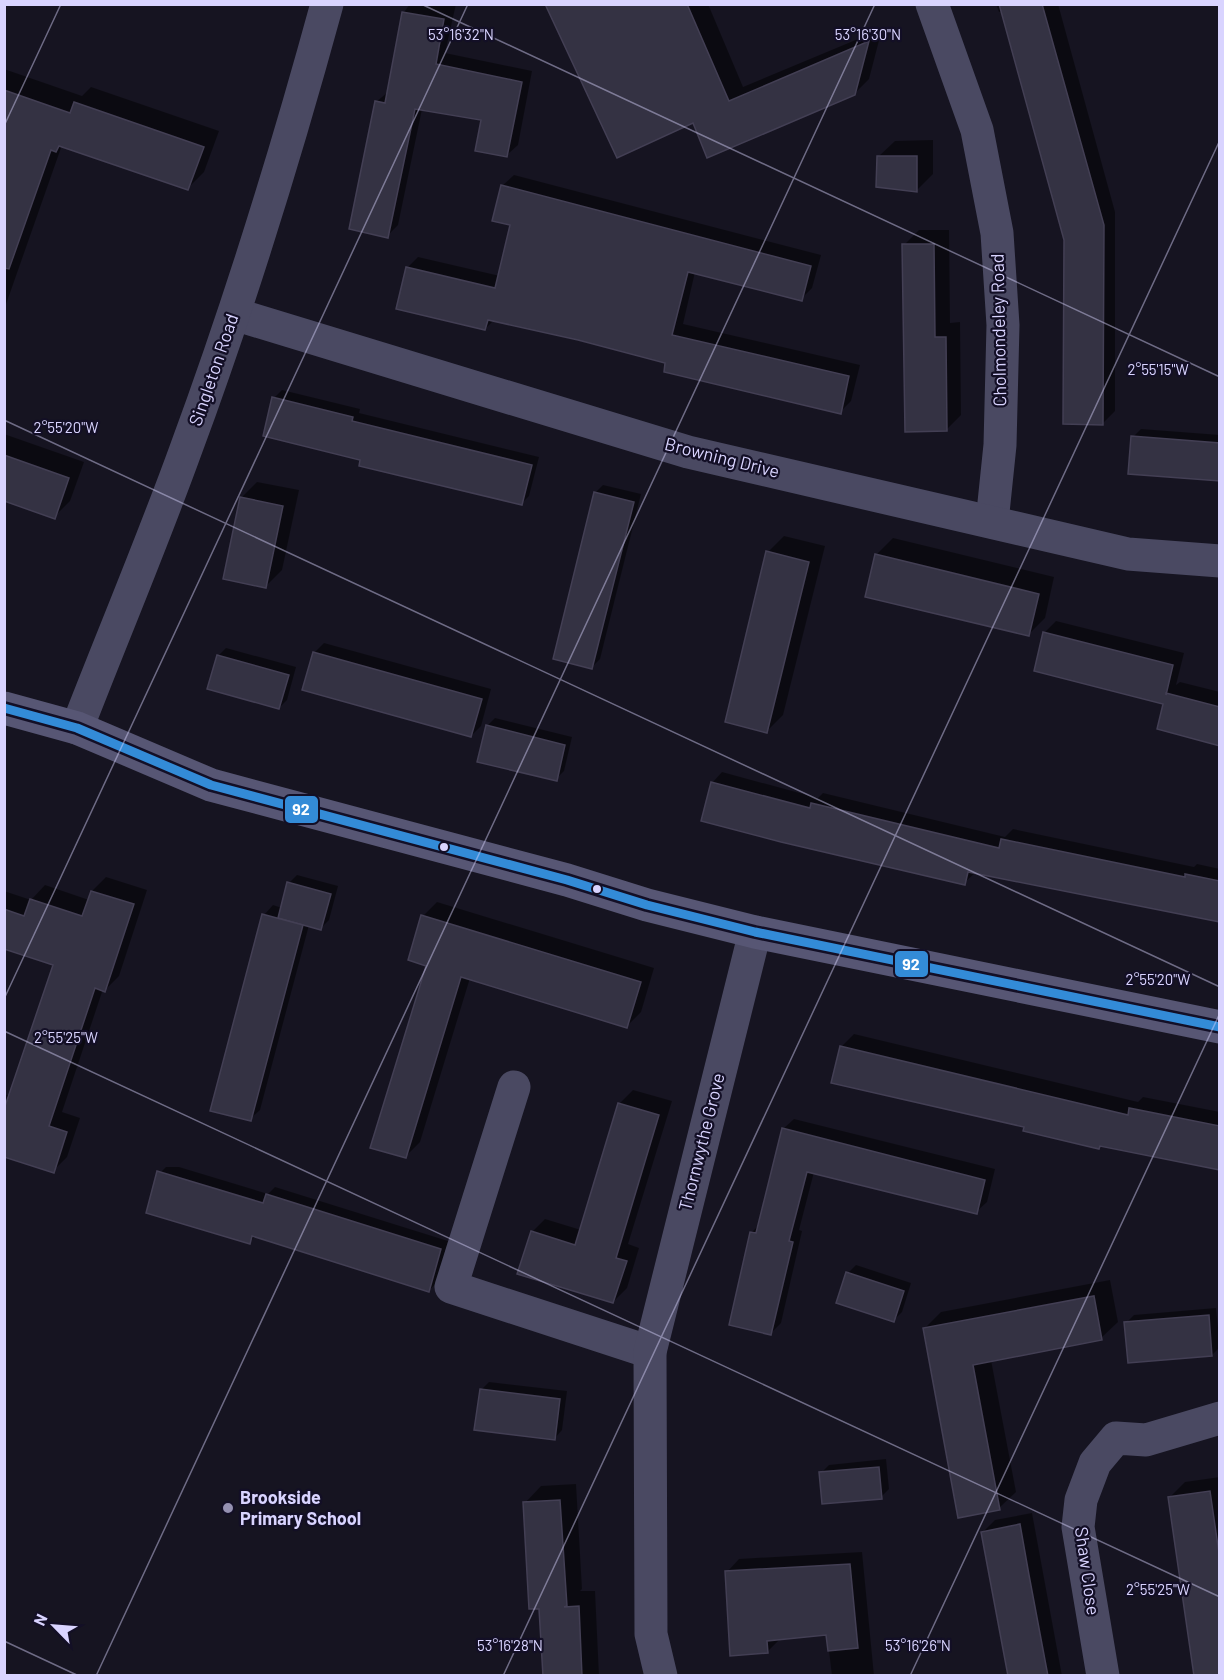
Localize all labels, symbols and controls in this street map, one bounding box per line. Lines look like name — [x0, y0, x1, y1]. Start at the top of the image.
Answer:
text: 53°16'32"N — [428, 25, 494, 43]
text: 53°16'30"N — [835, 25, 901, 43]
street label: Cholmondeley Road — [986, 253, 1010, 407]
street label: Singleton Road — [184, 311, 243, 429]
text: 2°55'15"W — [1127, 360, 1189, 378]
text: 2°55'20"W — [34, 418, 98, 436]
street label: Browning Drive — [663, 432, 782, 482]
line badge: 92 — [284, 795, 319, 824]
text: 92 — [292, 799, 310, 818]
unlabelled marker — [438, 841, 450, 853]
unlabelled marker — [591, 883, 603, 895]
line badge: 92 — [894, 950, 929, 978]
text: 92 — [902, 954, 920, 973]
text: 2°55'20"W — [1126, 970, 1190, 988]
text: 2°55'25"W — [34, 1028, 98, 1046]
street label: Thornwythe Grove — [673, 1071, 729, 1213]
place label: Brookside Primary School — [240, 1486, 361, 1529]
marker: Brookside Primary School — [221, 1501, 235, 1515]
street label: Shaw Close — [1071, 1525, 1105, 1616]
text: 2°55'25"W — [1126, 1580, 1190, 1598]
north arrow — [24, 1596, 84, 1656]
text: N — [29, 1611, 51, 1628]
text: 53°16'28"N — [477, 1636, 543, 1654]
text: 53°16'26"N — [885, 1636, 951, 1654]

